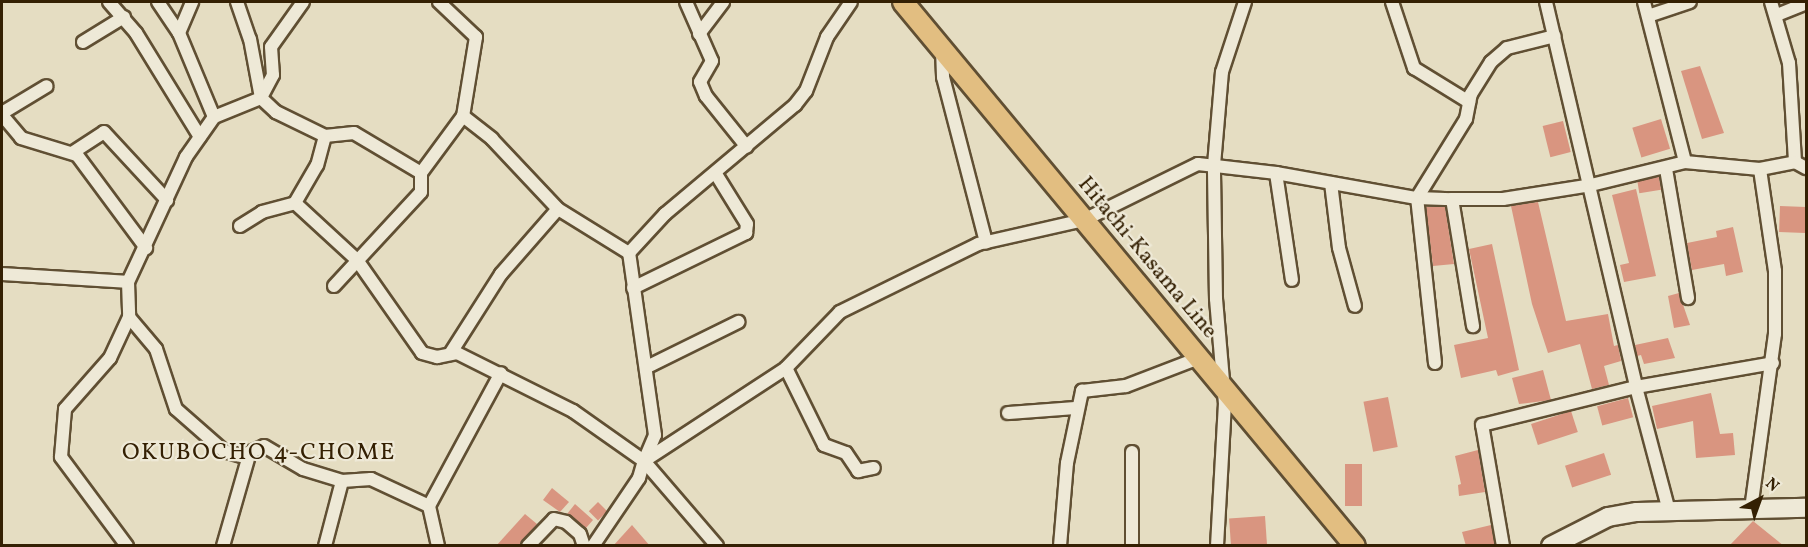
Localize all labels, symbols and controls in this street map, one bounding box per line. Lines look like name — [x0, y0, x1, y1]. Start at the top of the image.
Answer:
street label: Hitachi-Kasama Line — [1072, 172, 1222, 344]
district label: OKUBOCHO 4-CHOME — [122, 440, 396, 468]
north arrow — [1730, 469, 1790, 529]
text: N — [1760, 473, 1783, 498]

